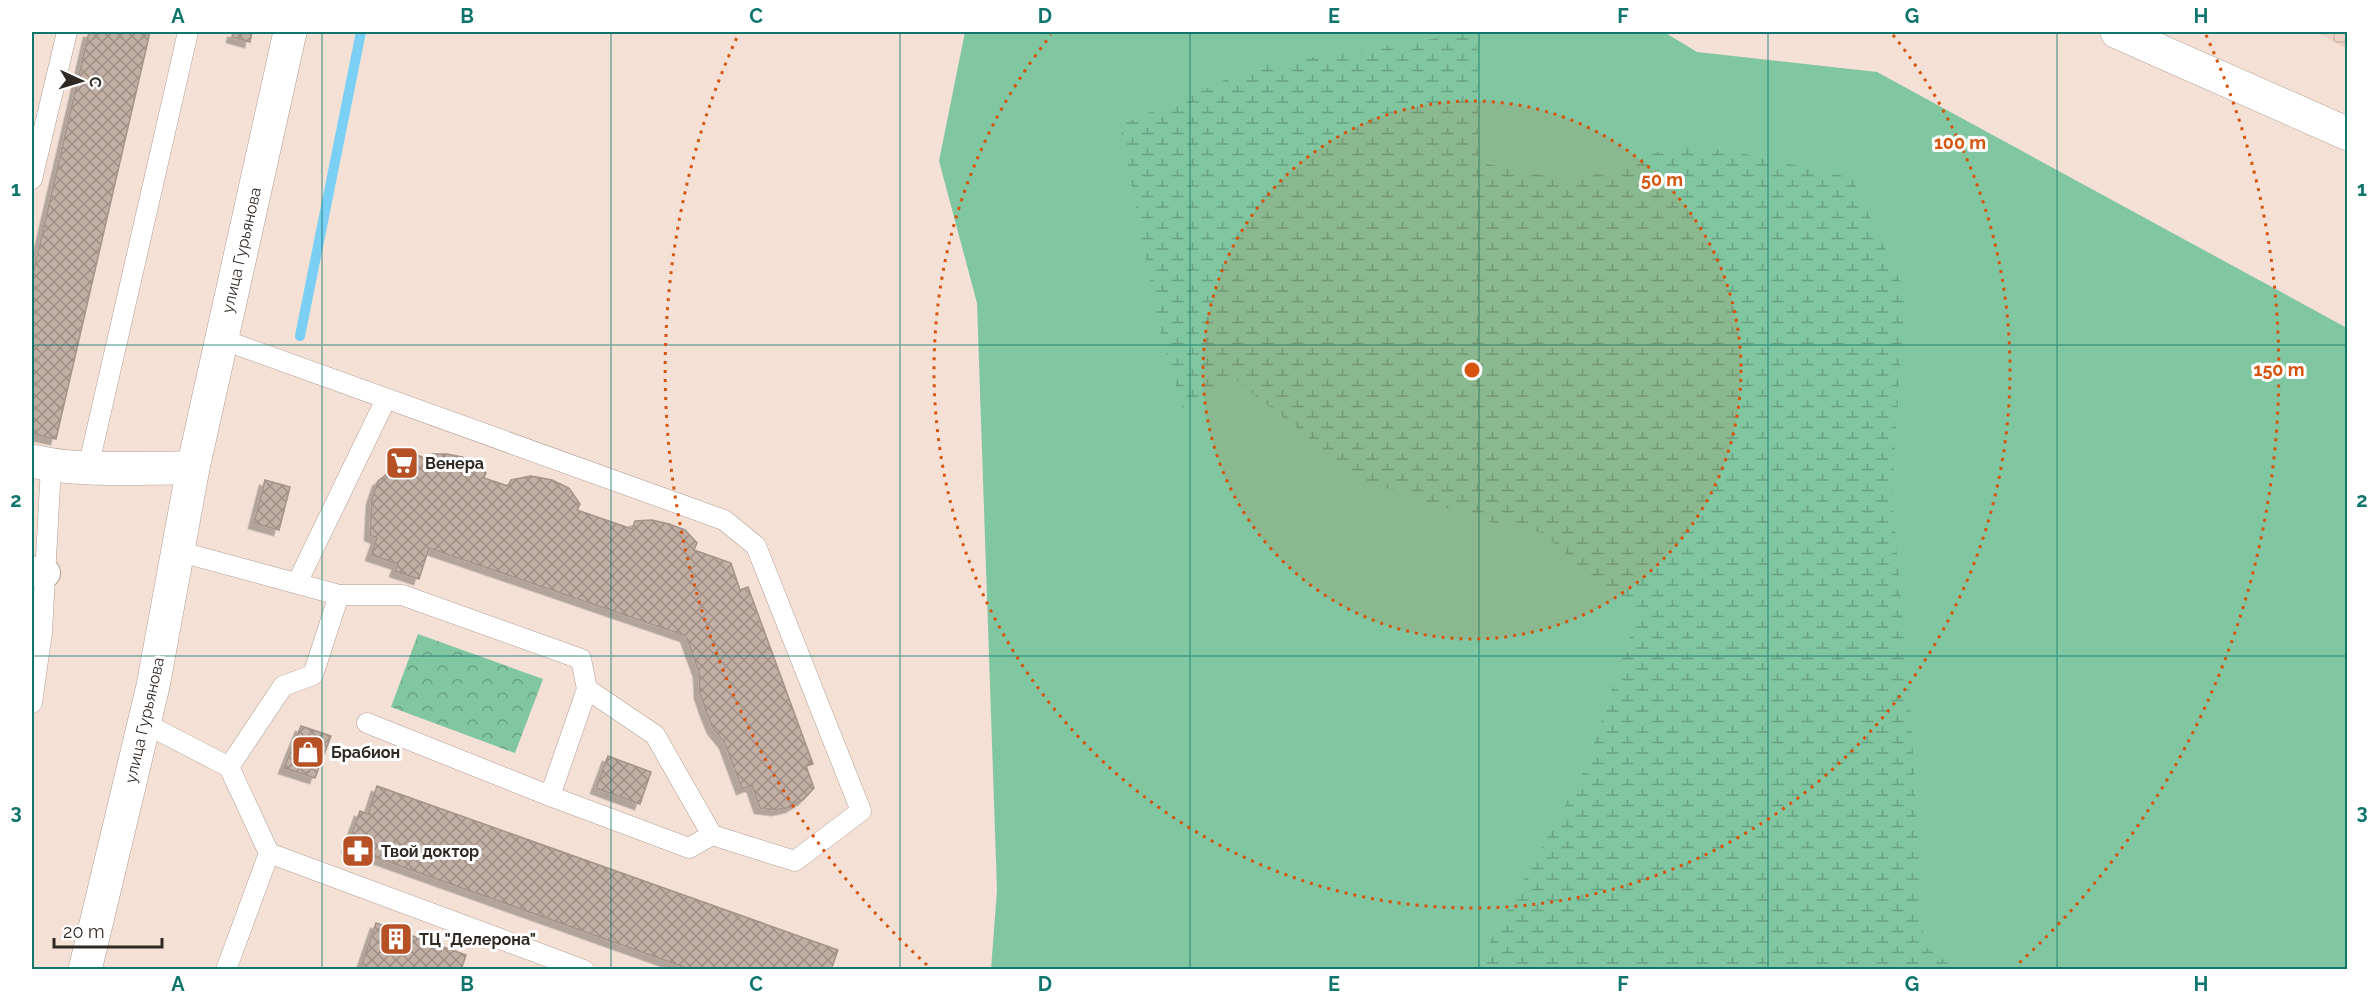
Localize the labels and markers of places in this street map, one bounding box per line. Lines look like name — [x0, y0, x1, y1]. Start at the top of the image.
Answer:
centre of rings — [1462, 360, 1482, 380]
supermarket icon: Венера — [384, 445, 420, 481]
place label: Венера — [425, 454, 484, 473]
shop icon: Брабион — [290, 734, 326, 770]
place label: Брабион — [331, 743, 400, 762]
pharmacy icon: Твой доктор — [340, 833, 376, 869]
place label: Твой доктор — [381, 842, 479, 861]
building icon: ТЦ "Делерона" — [378, 921, 414, 957]
place label: ТЦ "Делерона" — [419, 930, 536, 949]

